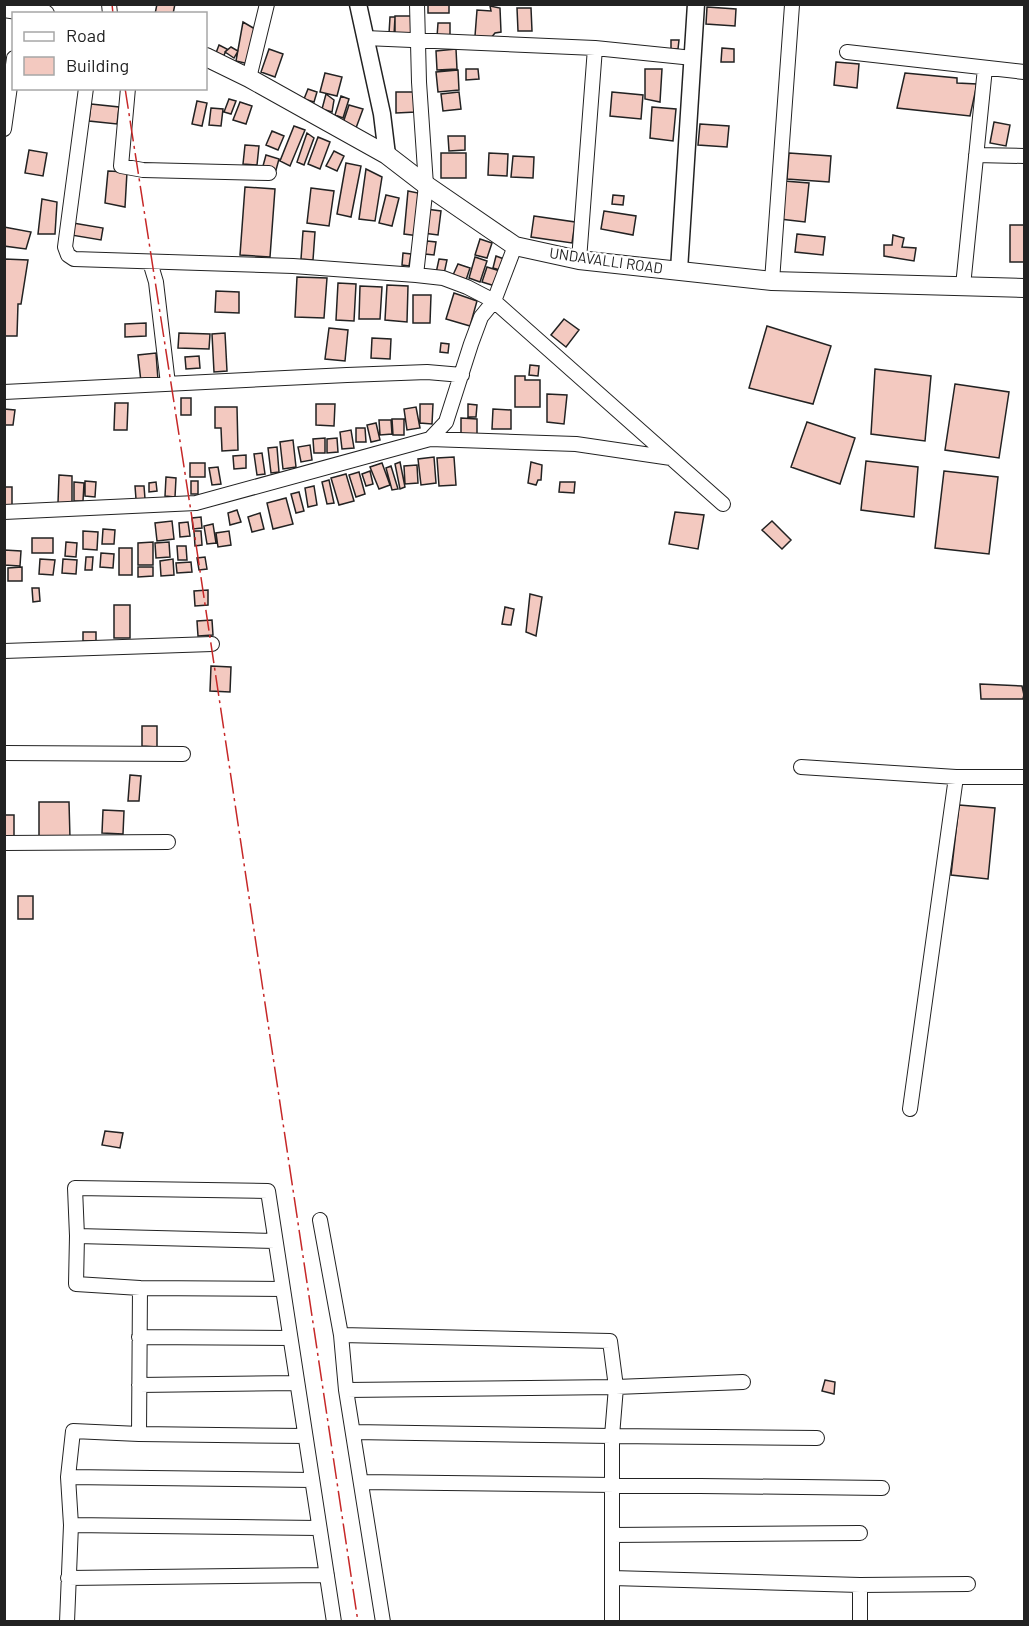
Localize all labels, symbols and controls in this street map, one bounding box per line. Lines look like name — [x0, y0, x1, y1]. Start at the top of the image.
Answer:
legend — [12, 12, 207, 90]
text: Road — [66, 24, 106, 46]
text: Building — [66, 54, 129, 76]
street label: UNDAVALLI ROAD — [548, 243, 664, 277]

